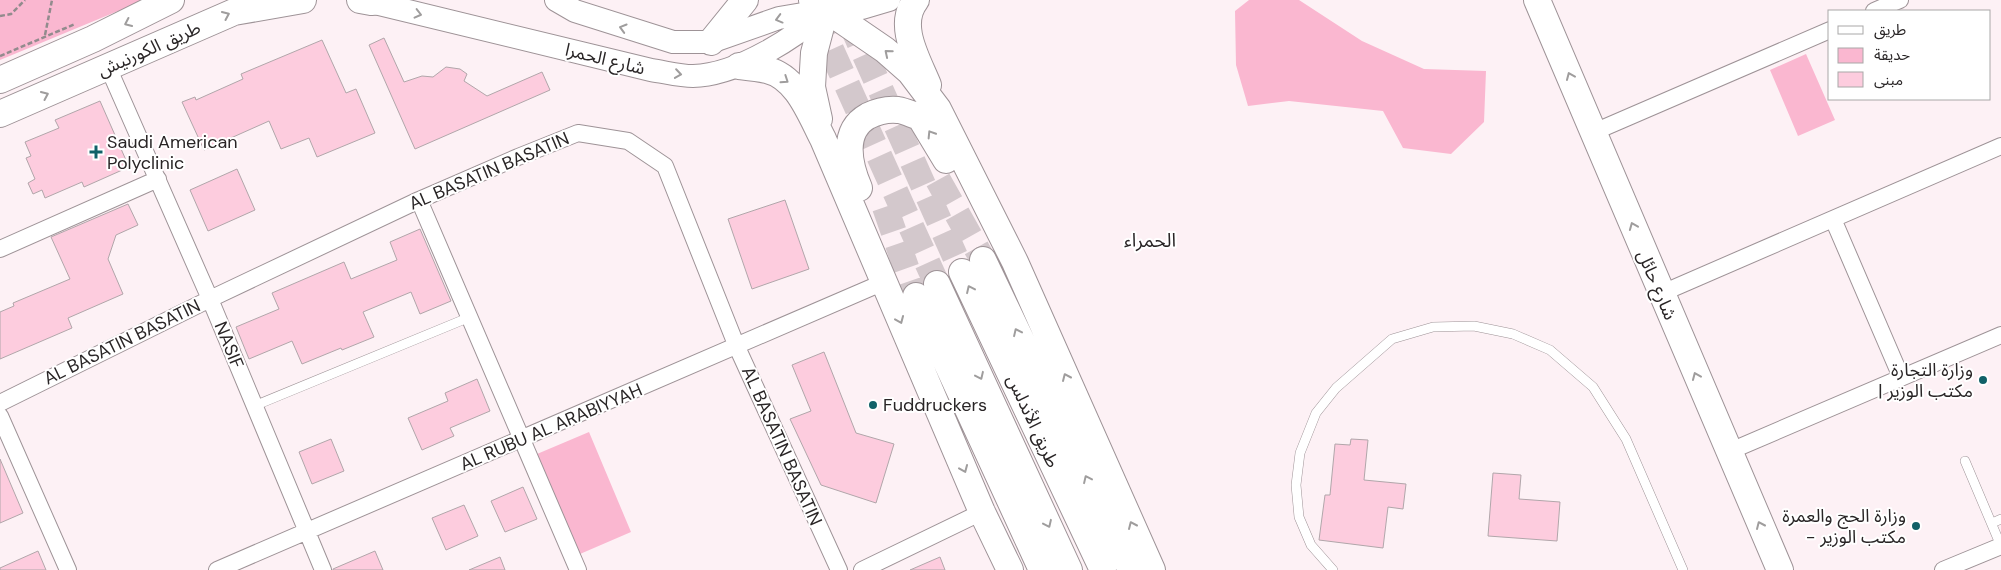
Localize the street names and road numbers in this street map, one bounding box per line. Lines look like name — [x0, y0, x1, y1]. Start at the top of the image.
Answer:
street label: طريق الكورنيش — [94, 16, 204, 82]
street label: شارع الحمرا — [562, 37, 648, 82]
street label: AL BASATIN BASATIN — [405, 126, 573, 216]
street label: شارع حائل — [1630, 246, 1682, 324]
street label: AL BASATIN BASATIN — [40, 294, 204, 390]
street label: NASIF — [209, 318, 249, 372]
street label: AL BASATIN BASATIN — [736, 363, 828, 529]
street label: طريق الأندلس — [1001, 371, 1065, 471]
street label: AL RUBU AL ARABIYYAH — [456, 378, 646, 476]

